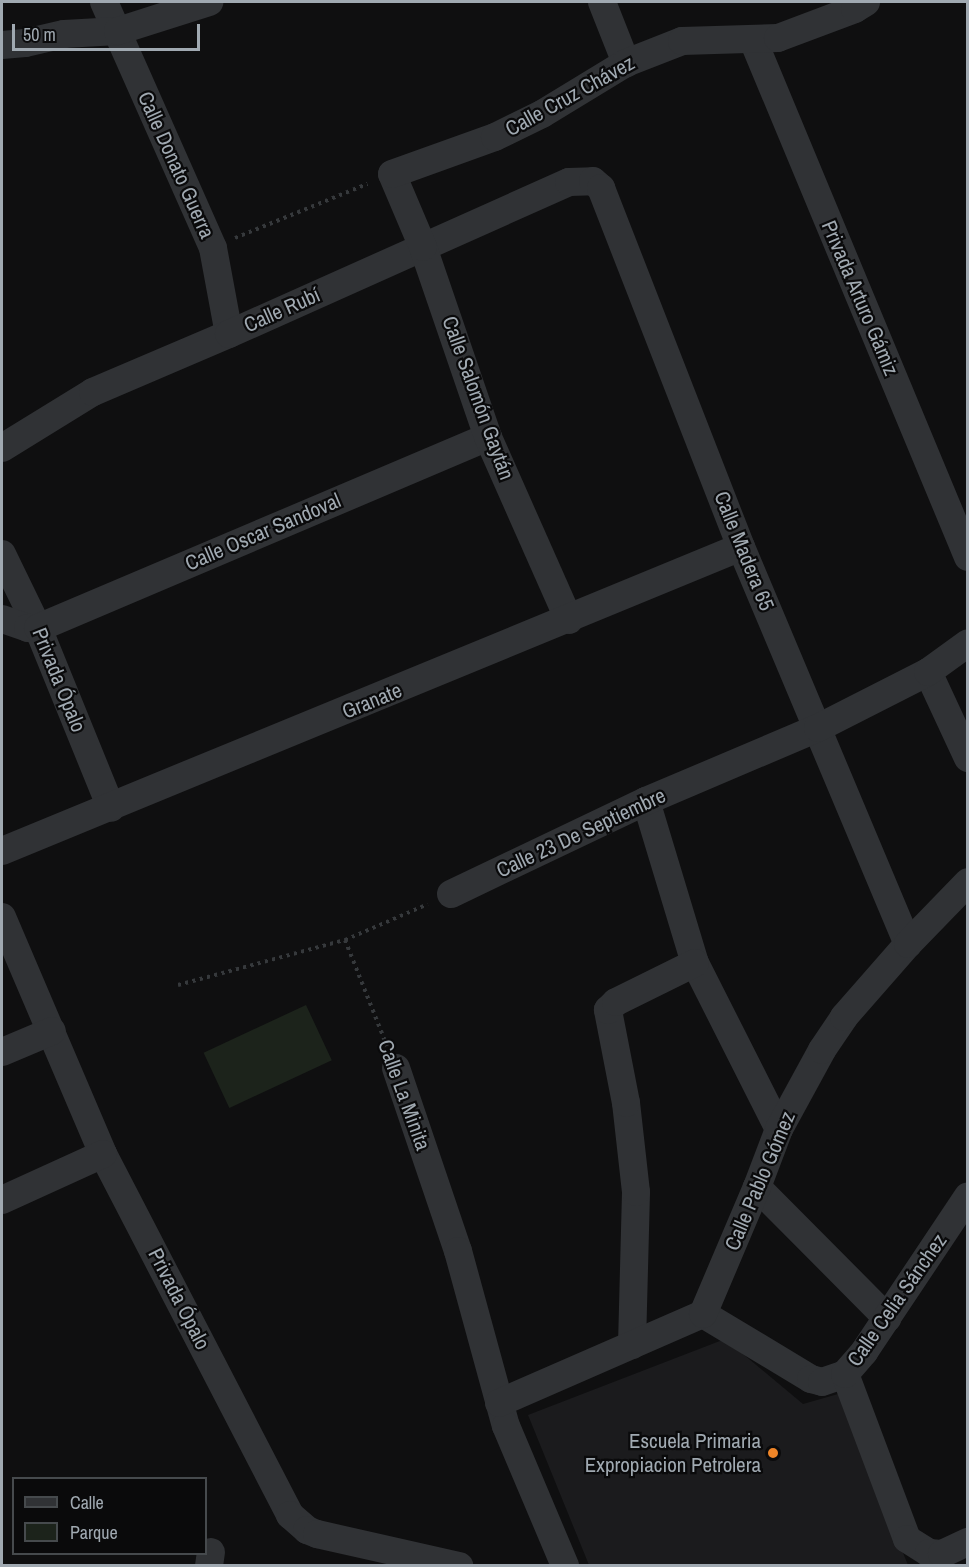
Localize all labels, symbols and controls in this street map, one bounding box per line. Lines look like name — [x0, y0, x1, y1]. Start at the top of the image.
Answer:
scale bar — [15, 12, 202, 50]
text: 50 m — [23, 22, 56, 47]
street label: Calle Cruz Chávez — [501, 50, 639, 142]
street label: Calle Donato Guerra — [132, 88, 220, 242]
street label: Privada Arturo Gámiz — [816, 216, 904, 380]
street label: Calle Rubí — [240, 282, 324, 338]
street label: Calle Salomón Gaytán — [437, 313, 519, 483]
street label: Calle Oscar Sandoval — [181, 488, 345, 576]
street label: Calle Madera 65 — [709, 488, 779, 614]
street label: Privada Ópalo — [27, 624, 91, 736]
street label: Granate — [338, 678, 406, 724]
street label: Calle 23 De Septiembre — [492, 783, 670, 883]
street label: Calle La Minita — [372, 1036, 436, 1154]
street label: Calle Pablo Gómez — [719, 1108, 801, 1254]
street label: Calle Celia Sánchez — [842, 1229, 952, 1371]
street label: Privada Ópalo — [143, 1244, 215, 1354]
place label: Escuela Primaria Expropiacion Petrolera — [585, 1428, 761, 1478]
marker: Escuela Primaria Expropiacion Petrolera — [766, 1446, 780, 1460]
legend — [12, 1477, 207, 1555]
text: Calle — [70, 1490, 104, 1515]
text: Parque — [70, 1520, 118, 1545]

